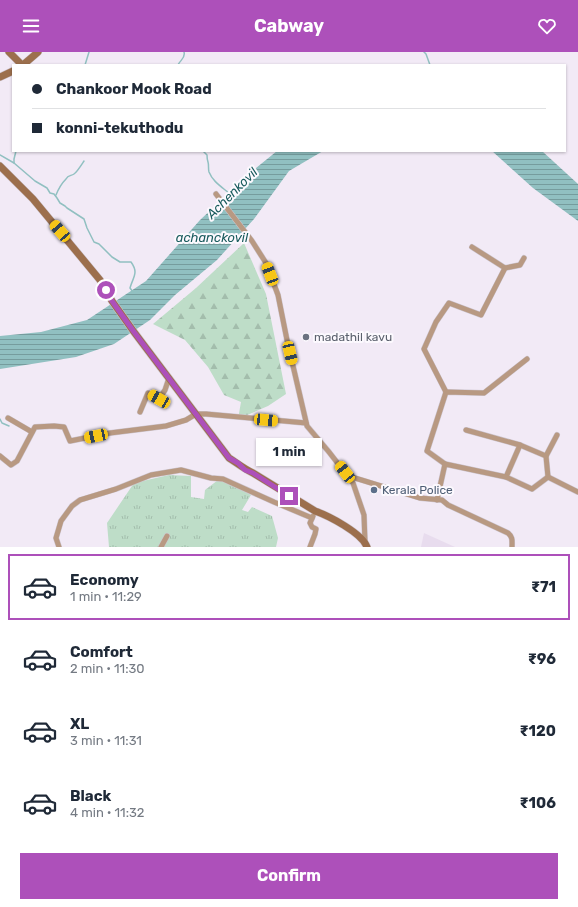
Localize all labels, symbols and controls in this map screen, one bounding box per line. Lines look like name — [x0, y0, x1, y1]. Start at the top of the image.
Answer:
icon: menu — [20, 15, 42, 37]
text: Cabway — [254, 15, 324, 37]
icon: heart — [536, 15, 558, 37]
text: Chankoor Mook Road — [56, 80, 212, 98]
text: konni-tekuthodu — [56, 119, 184, 137]
water label: Achenkovil — [203, 164, 261, 222]
car — [48, 218, 72, 244]
water label: achanckovil — [176, 230, 249, 245]
car — [260, 261, 280, 287]
route start — [97, 281, 115, 299]
place label: madathil kavu — [314, 330, 392, 344]
marker: madathil kavu — [301, 332, 311, 342]
car — [281, 340, 299, 366]
car — [146, 388, 172, 410]
car — [254, 413, 278, 427]
car — [83, 428, 109, 444]
callout: 1 min — [256, 438, 322, 466]
text: 1 min — [272, 444, 306, 459]
car — [333, 459, 357, 485]
place label: Kerala Police — [382, 483, 453, 497]
marker: Kerala Police — [369, 485, 379, 495]
route end — [280, 487, 298, 505]
icon: car — [22, 569, 58, 605]
text: Economy — [70, 571, 139, 589]
text: ₹71 — [531, 578, 556, 596]
text: 1 min · 11:29 — [70, 589, 142, 604]
icon: car — [22, 641, 58, 677]
text: Comfort — [70, 643, 133, 661]
text: ₹96 — [528, 650, 556, 668]
text: 2 min · 11:30 — [70, 661, 145, 676]
icon: car — [22, 713, 58, 749]
text: XL — [70, 715, 89, 733]
text: ₹120 — [520, 722, 556, 740]
text: 3 min · 11:31 — [70, 733, 142, 748]
icon: car — [22, 785, 58, 821]
text: Black — [70, 787, 111, 805]
text: ₹106 — [520, 794, 556, 812]
text: 4 min · 11:32 — [70, 805, 144, 820]
button: Confirm — [20, 853, 558, 899]

